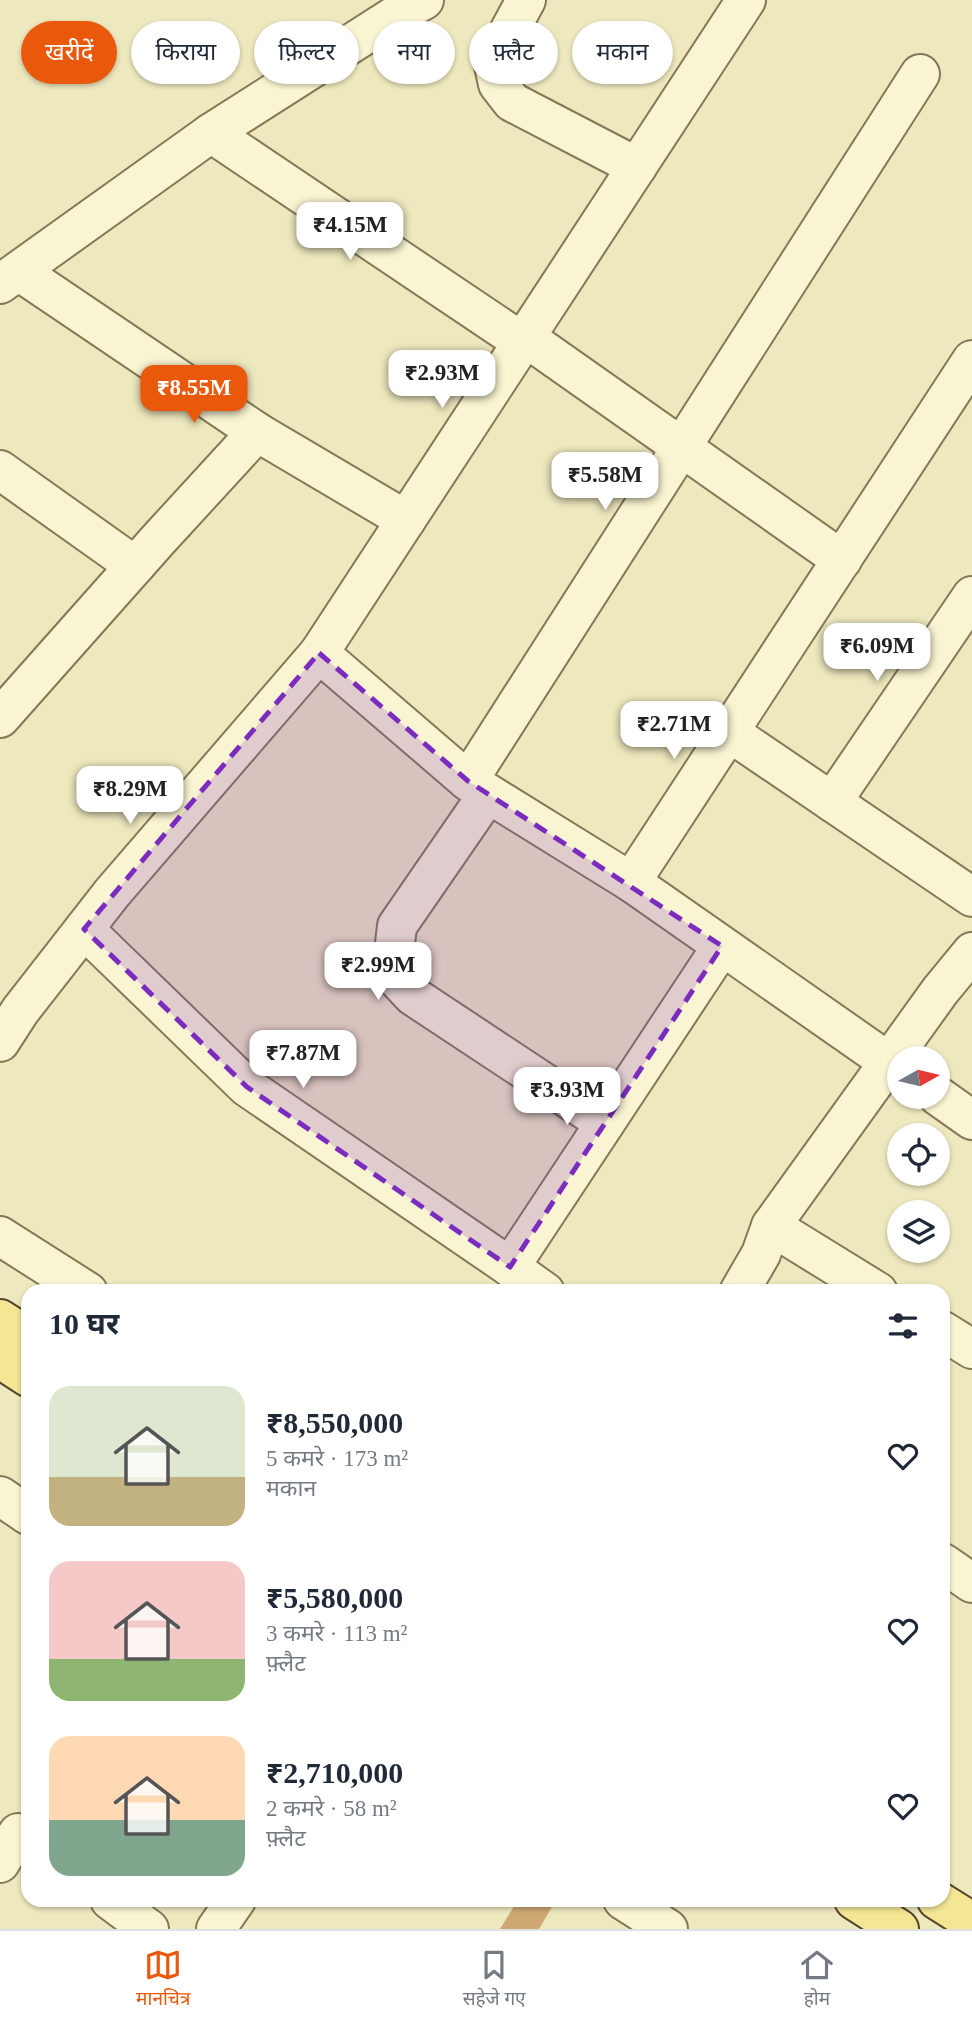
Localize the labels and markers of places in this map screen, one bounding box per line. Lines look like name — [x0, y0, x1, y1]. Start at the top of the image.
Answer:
pin: ₹4.15M — [293, 202, 407, 262]
pin: ₹2.93M — [385, 350, 499, 410]
pin: ₹8.55M — [137, 366, 251, 425]
pin: ₹5.58M — [548, 452, 662, 512]
pin: ₹6.09M — [820, 624, 934, 683]
pin: ₹2.71M — [617, 702, 731, 761]
pin: ₹8.29M — [73, 766, 187, 826]
pin: ₹2.99M — [321, 942, 435, 1002]
pin: ₹7.87M — [246, 1030, 360, 1090]
pin: ₹3.93M — [510, 1068, 624, 1127]

